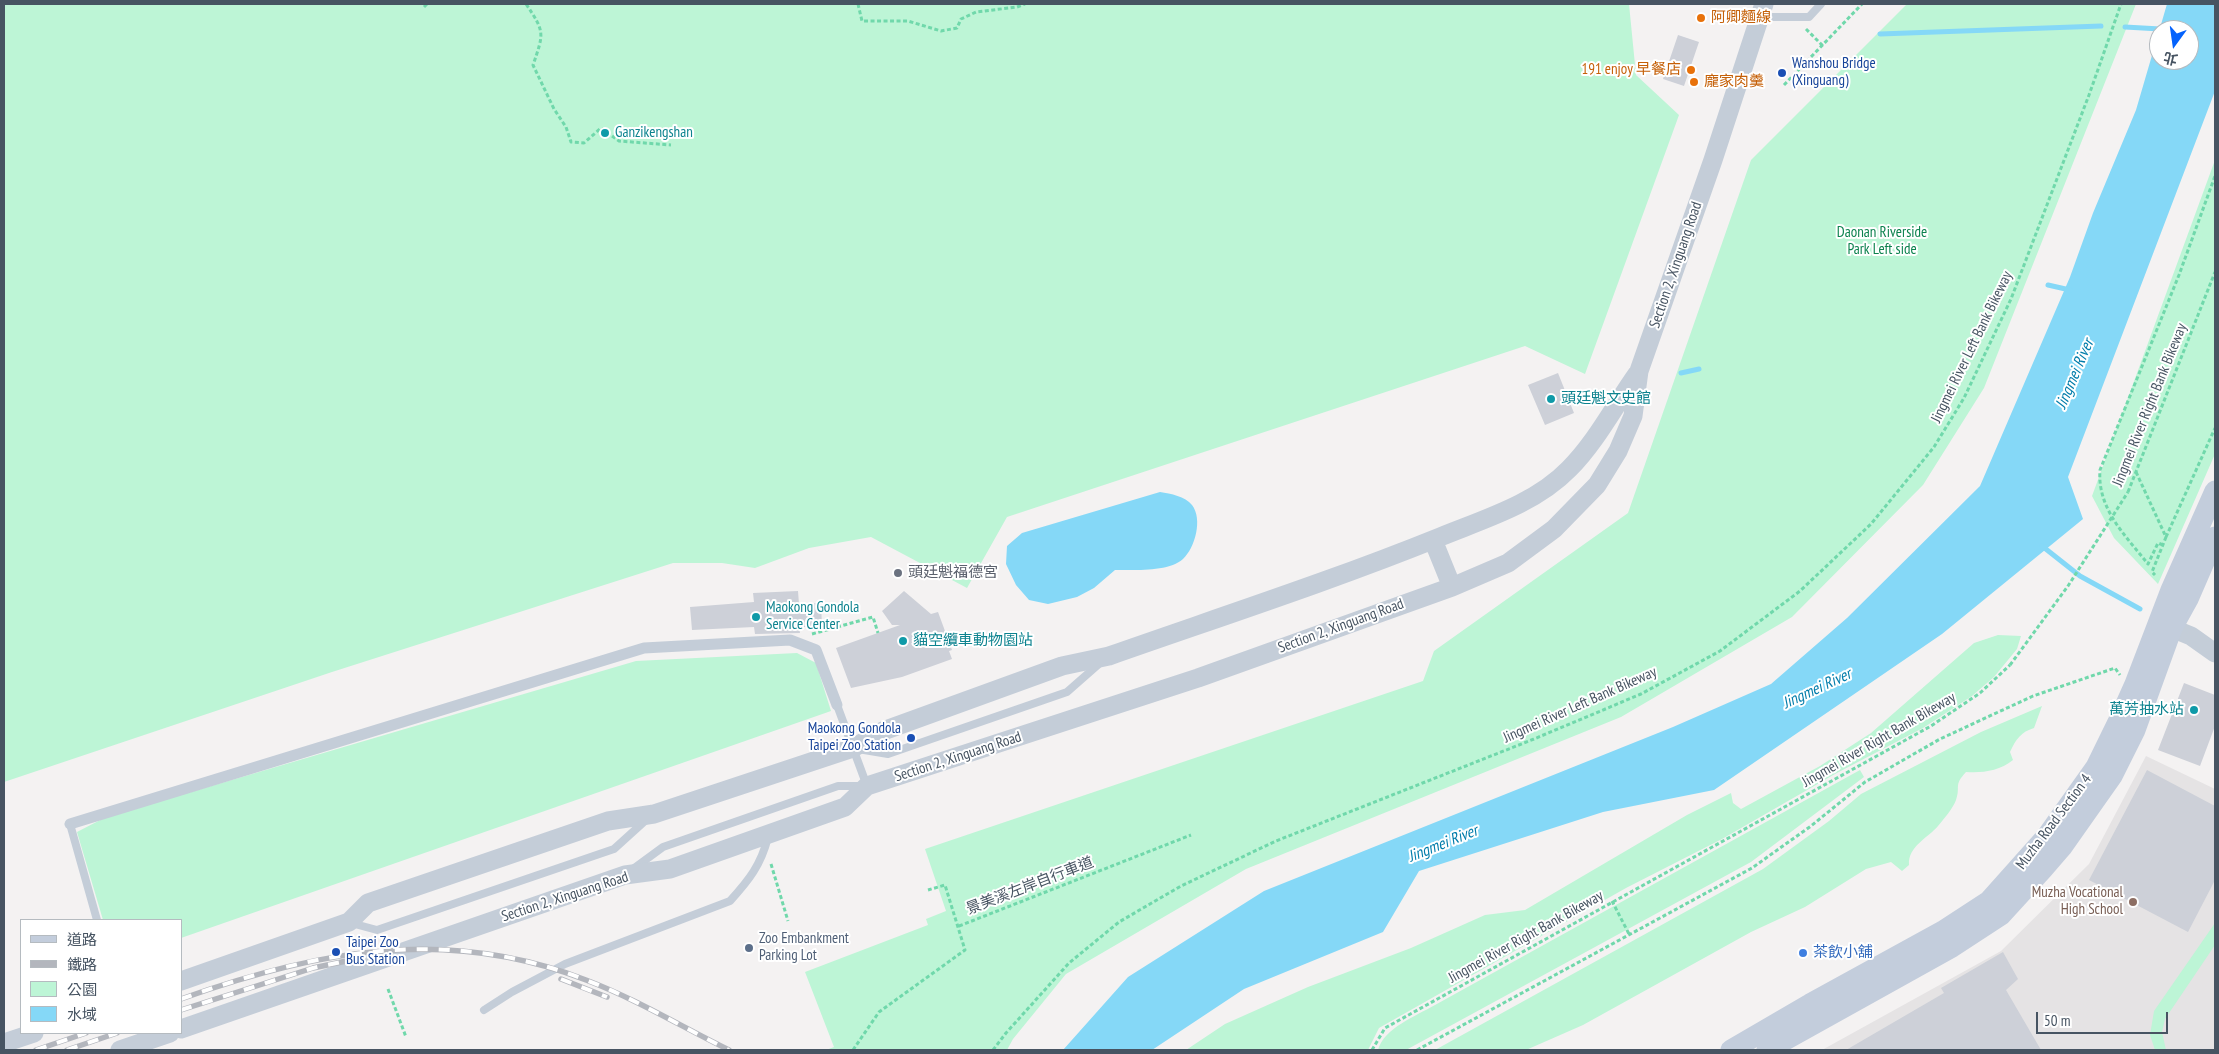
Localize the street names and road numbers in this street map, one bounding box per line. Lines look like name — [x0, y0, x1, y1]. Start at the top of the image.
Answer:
street label: Section 2, Xinguang Road — [1646, 200, 1706, 330]
street label: Jingmei River Left Bank Bikeway — [1928, 268, 2016, 426]
street label: Jingmei River Right Bank Bikeway — [2109, 321, 2191, 489]
street label: Section 2, Xinguang Road — [1276, 595, 1406, 657]
street label: Jingmei River Left Bank Bikeway — [1500, 663, 1660, 747]
street label: Jingmei River Right Bank Bikeway — [1799, 689, 1959, 791]
street label: Section 2, Xinguang Road — [892, 728, 1024, 786]
street label: Muzha Road Section 4 — [2012, 771, 2096, 873]
street label: 景美溪左岸自行車道 — [964, 853, 1096, 919]
street label: Section 2, Xinguang Road — [499, 868, 631, 926]
street label: Jingmei River Right Bank Bikeway — [1445, 887, 1607, 987]

